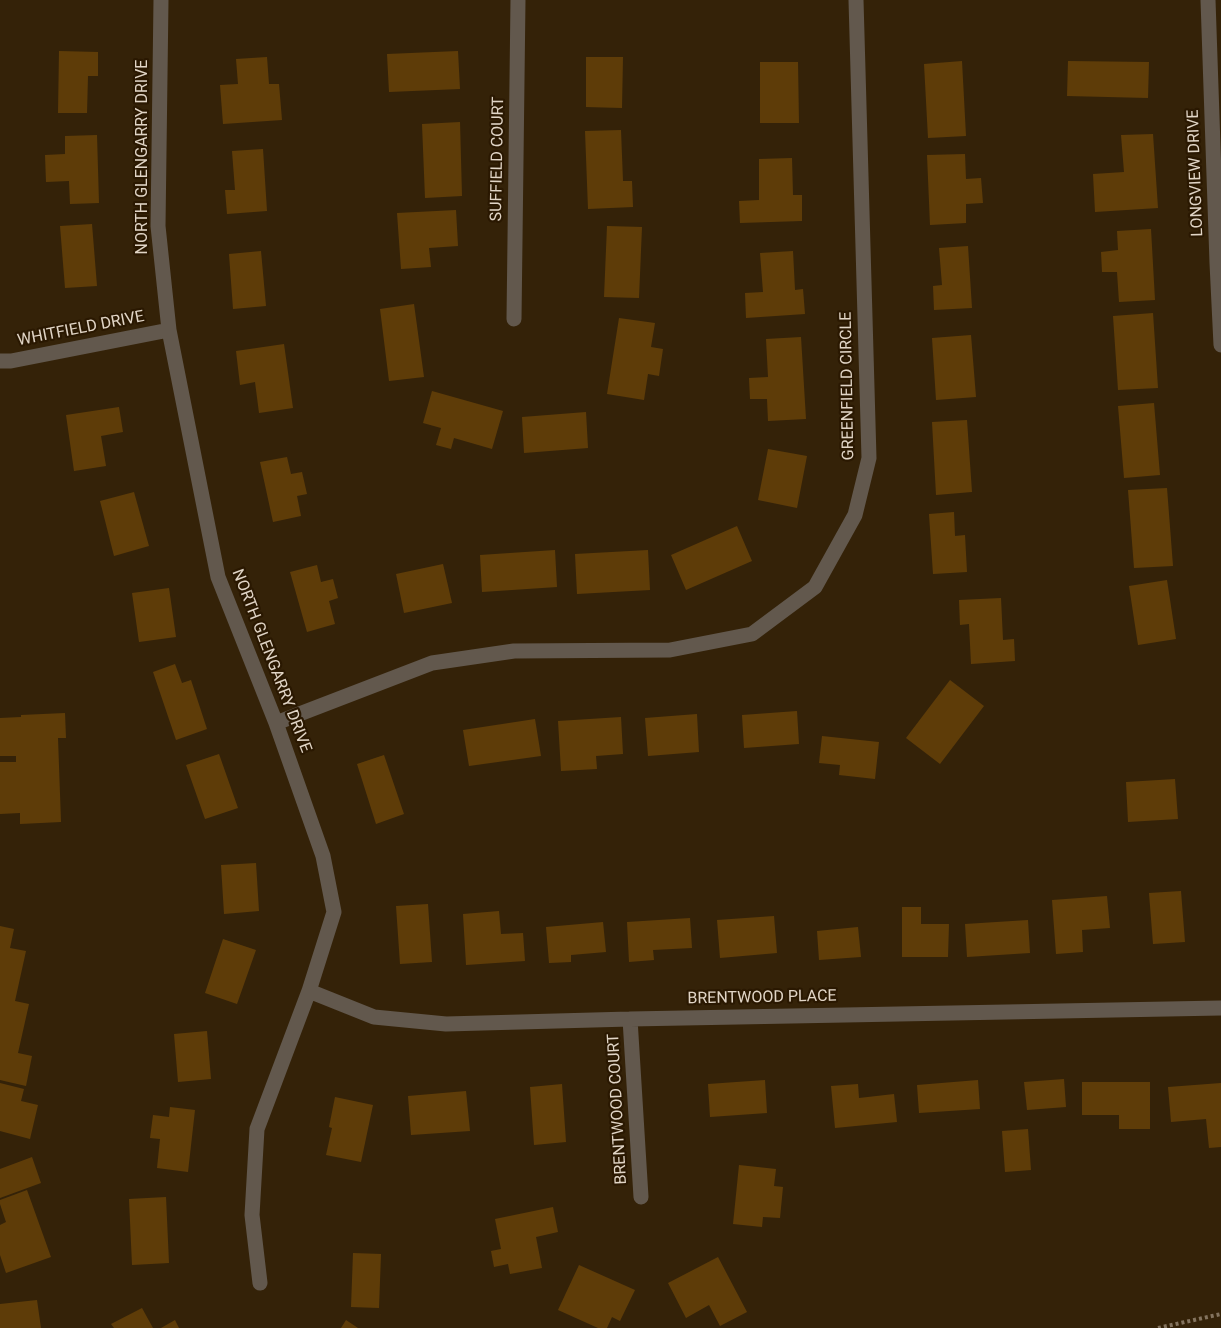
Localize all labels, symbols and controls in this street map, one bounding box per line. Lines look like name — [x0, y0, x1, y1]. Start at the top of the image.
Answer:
street label: NORTH GLENGARRY DRIVE — [133, 60, 153, 254]
street label: SUFFIELD COURT — [487, 97, 509, 221]
street label: LONGVIEW DRIVE — [1184, 109, 1208, 237]
street label: WHITFIELD DRIVE — [16, 307, 146, 351]
street label: GREENFIELD CIRCLE — [837, 312, 859, 460]
street label: NORTH GLENGARRY DRIVE — [227, 567, 315, 755]
street label: BRENTWOOD PLACE — [687, 987, 837, 1009]
street label: BRENTWOOD COURT — [604, 1033, 632, 1185]

